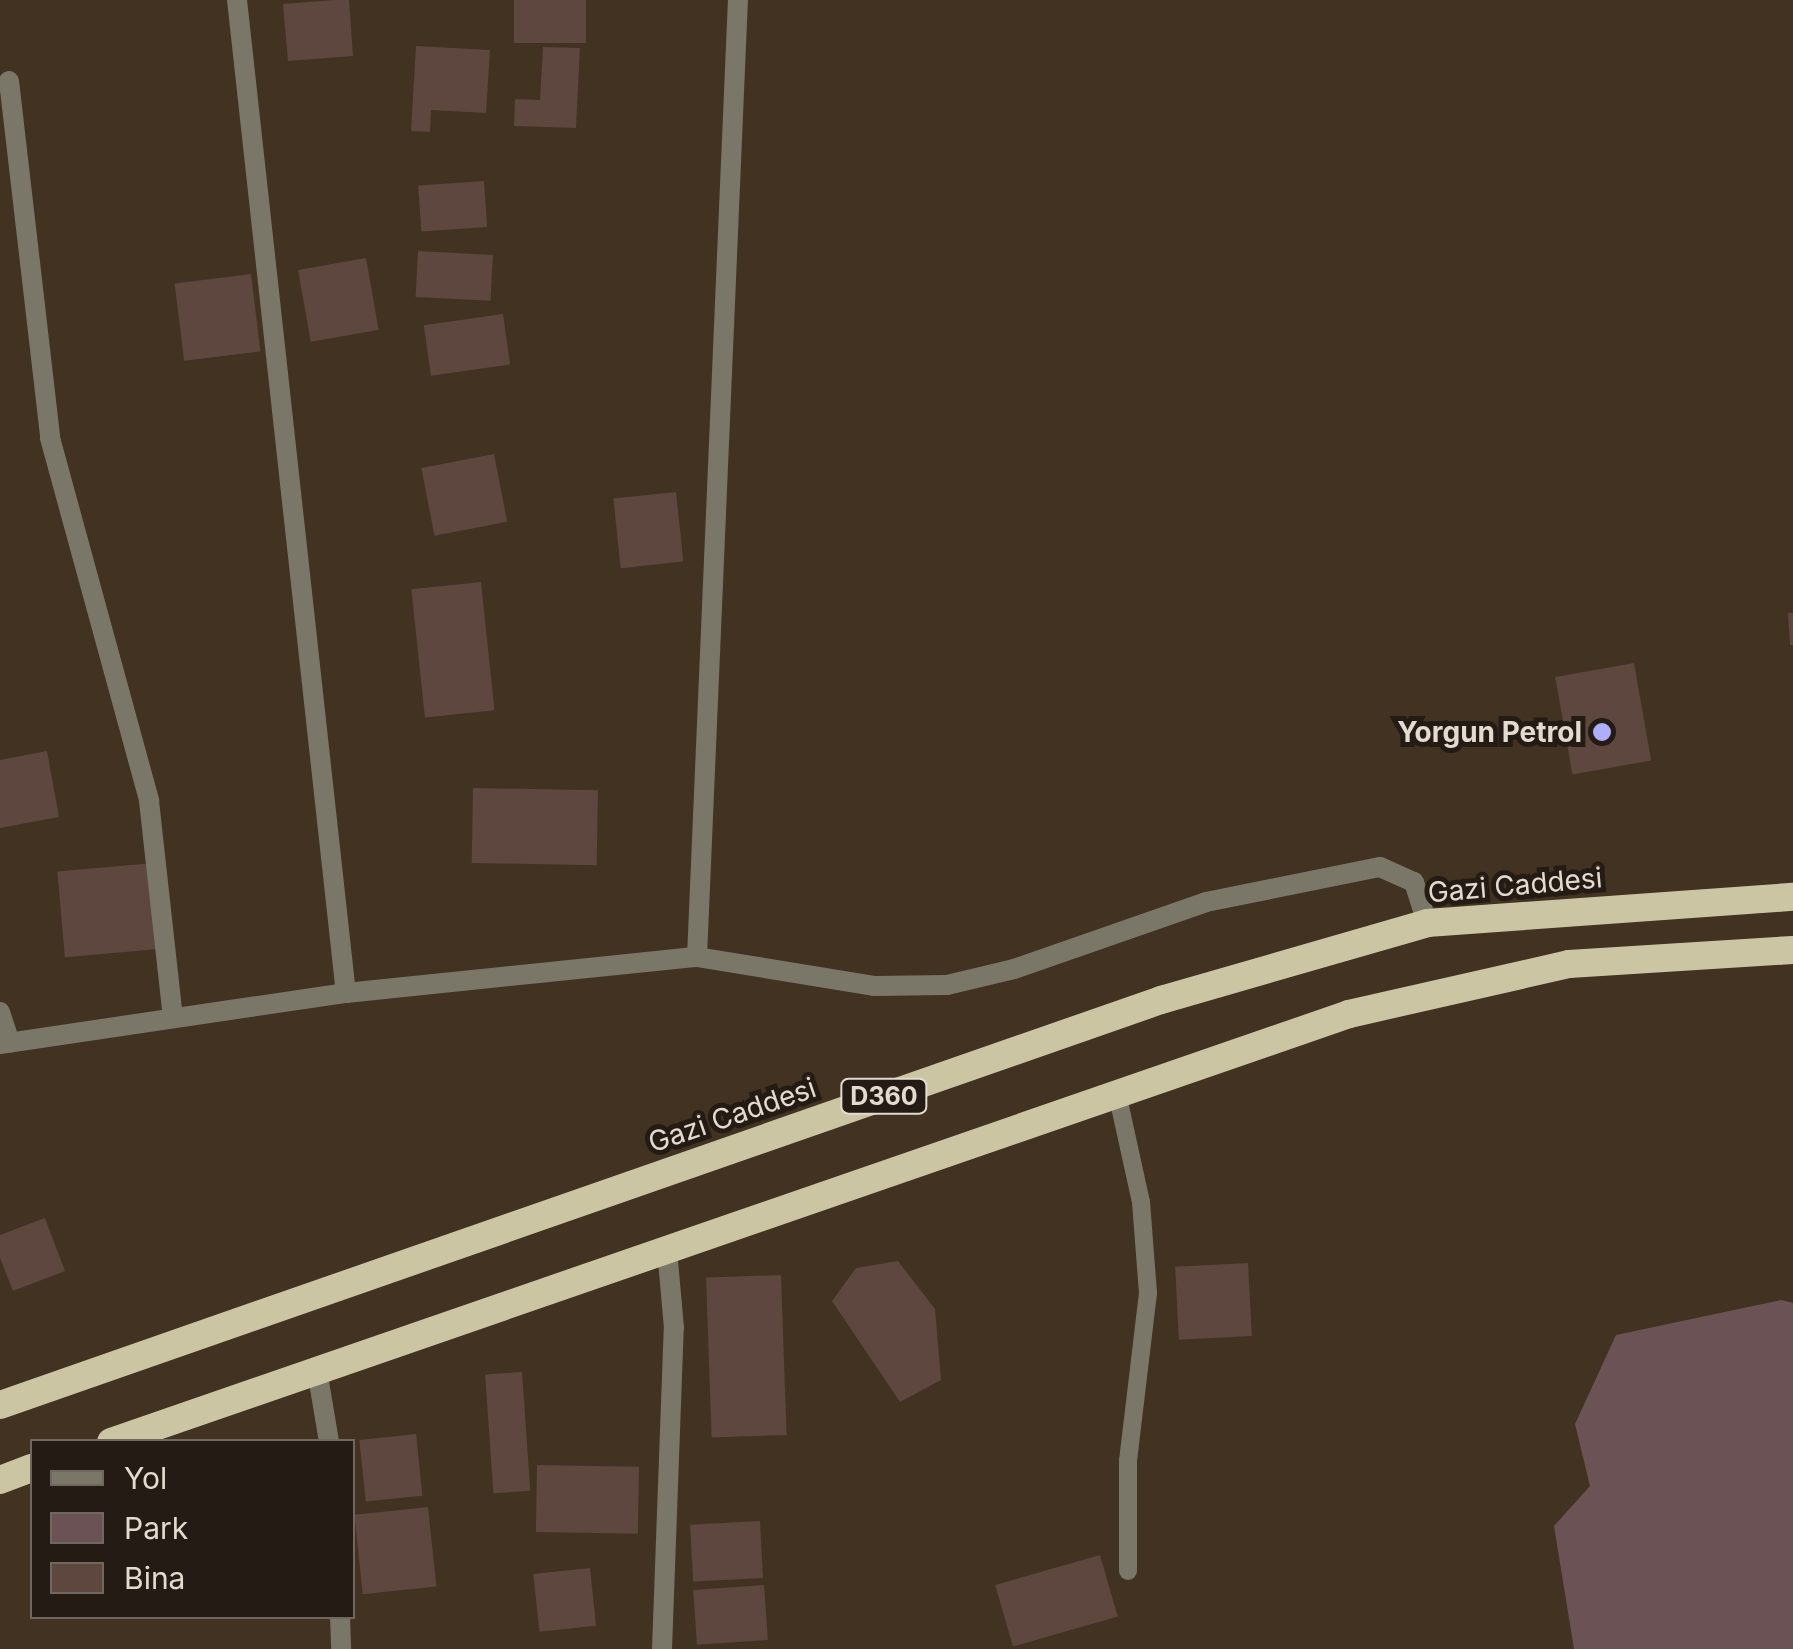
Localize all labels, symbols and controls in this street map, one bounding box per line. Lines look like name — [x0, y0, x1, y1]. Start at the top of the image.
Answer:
place label: Yorgun Petrol — [1397, 715, 1582, 749]
marker: Yorgun Petrol — [1591, 721, 1613, 743]
street label: Gazi Caddesi — [1426, 861, 1604, 909]
street label: Gazi Caddesi — [644, 1071, 820, 1159]
road number: D360 — [839, 1076, 929, 1116]
legend — [30, 1439, 355, 1619]
text: Yol — [124, 1460, 167, 1496]
text: Park — [124, 1510, 188, 1546]
text: Bina — [124, 1560, 185, 1596]

